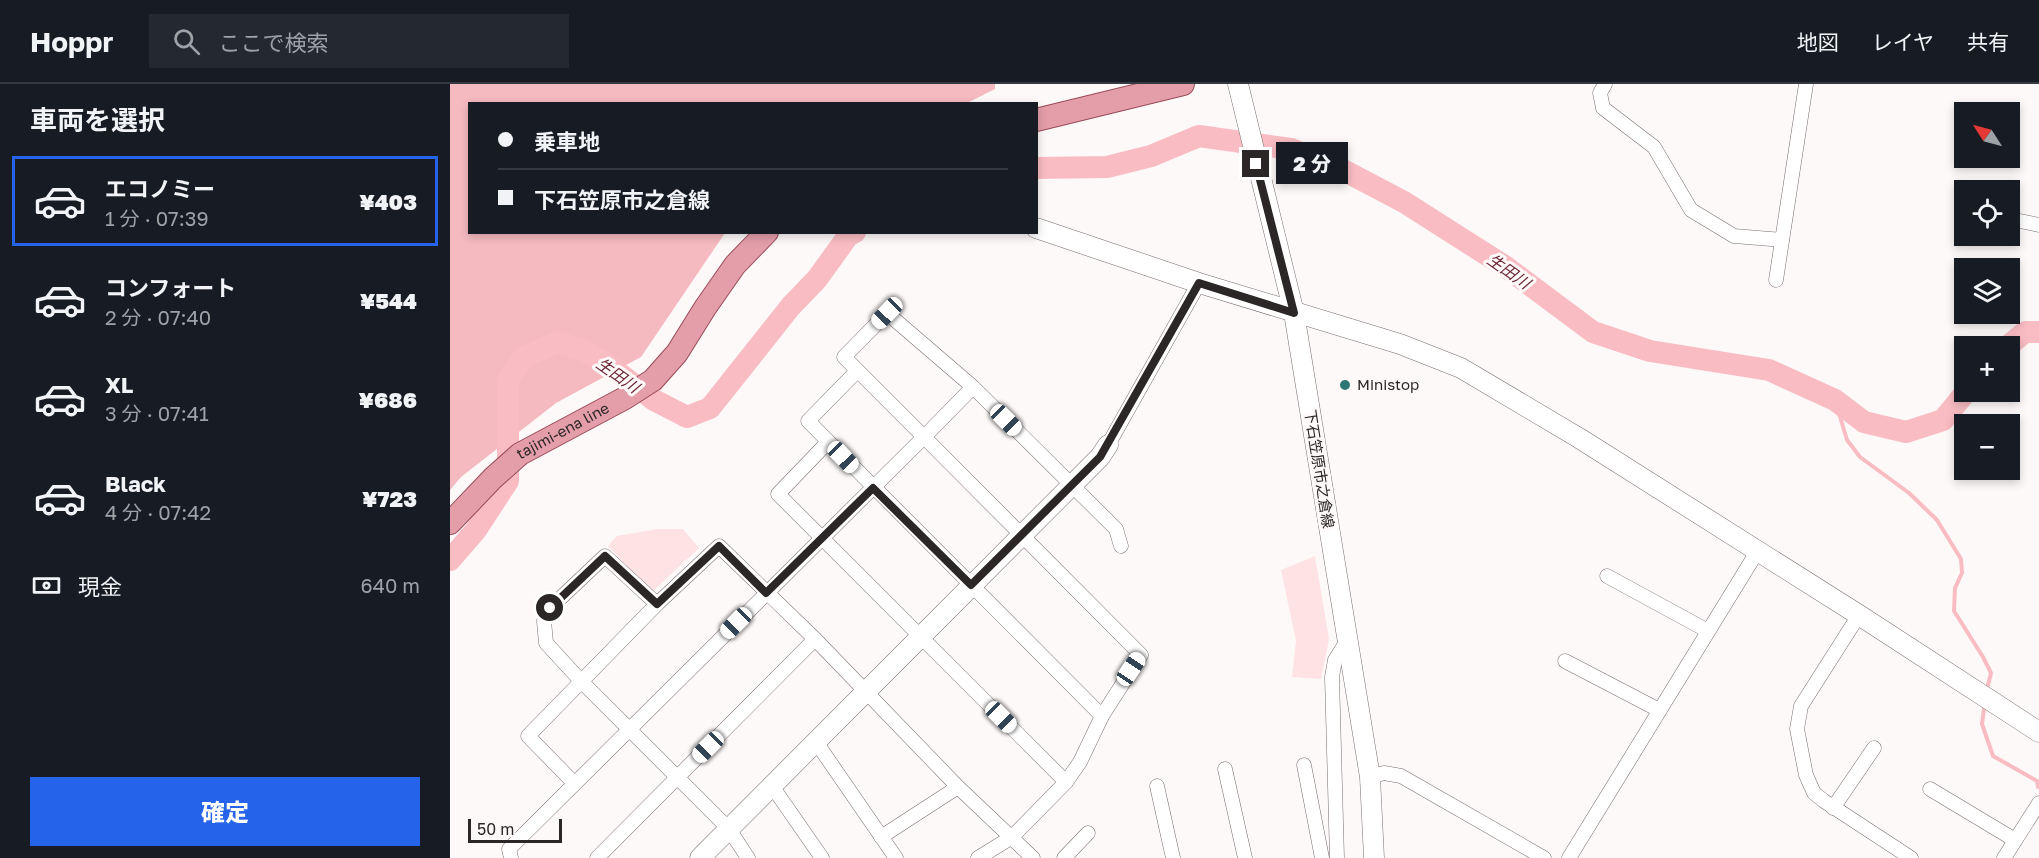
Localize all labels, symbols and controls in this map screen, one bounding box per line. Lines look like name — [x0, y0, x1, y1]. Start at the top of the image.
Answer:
search box — [149, 14, 569, 68]
text: Hoppr — [30, 25, 113, 58]
icon: search — [170, 25, 203, 58]
text: ここで検索 — [218, 29, 328, 56]
text: 地図 — [1797, 29, 1839, 55]
text: レイヤ — [1872, 29, 1934, 55]
text: 共有 — [1967, 29, 2009, 55]
north arrow — [1954, 102, 2020, 168]
map controls — [1954, 102, 2020, 480]
text: 車両を選択 — [30, 104, 165, 136]
text: 乗車地 — [534, 128, 600, 155]
callout: 2 分 — [1277, 143, 1349, 185]
route end — [1242, 150, 1269, 177]
text: 2 分 — [1293, 151, 1331, 175]
icon: car — [33, 174, 87, 228]
text: エコノミー — [105, 175, 215, 202]
button: locate — [1954, 180, 2020, 246]
text: 下石笠原市之倉線 — [534, 186, 710, 213]
text: ¥403 — [359, 188, 417, 215]
text: 1 分 · 07:39 — [105, 206, 209, 230]
water label: 生田川 — [1484, 249, 1536, 294]
button: layers — [1954, 258, 2020, 324]
icon: car — [33, 273, 87, 327]
text: コンフォート — [105, 274, 236, 301]
text: ¥544 — [360, 287, 417, 314]
car — [868, 294, 906, 332]
text: 2 分 · 07:40 — [105, 305, 211, 329]
button: + — [1954, 336, 2020, 402]
water label: 生田川 — [593, 353, 645, 398]
text: XL — [105, 371, 133, 398]
icon: car — [33, 372, 87, 426]
place label: Ministop — [1357, 375, 1419, 393]
marker: Ministop — [1338, 378, 1352, 392]
text: ¥686 — [358, 386, 417, 413]
street label: tajimi-ena line — [513, 398, 612, 462]
text: 3 分 · 07:41 — [105, 401, 209, 425]
car — [987, 401, 1025, 439]
street label: 下石笠原市之倉線 — [1302, 408, 1338, 530]
button: − — [1954, 414, 2020, 480]
car — [824, 438, 862, 476]
text: Black — [105, 470, 166, 497]
icon: car — [33, 471, 87, 525]
text: ¥723 — [362, 485, 417, 512]
text: 4 分 · 07:42 — [105, 500, 211, 524]
icon: cash — [30, 569, 63, 602]
text: 現金 — [78, 573, 122, 600]
text: 640 m — [361, 573, 420, 597]
route start — [536, 594, 563, 621]
car — [717, 604, 755, 642]
car — [1113, 649, 1149, 689]
car — [982, 698, 1020, 736]
car — [689, 728, 727, 766]
button: 確定 — [30, 777, 420, 846]
scale bar — [468, 816, 562, 844]
text: 50 m — [477, 819, 514, 839]

